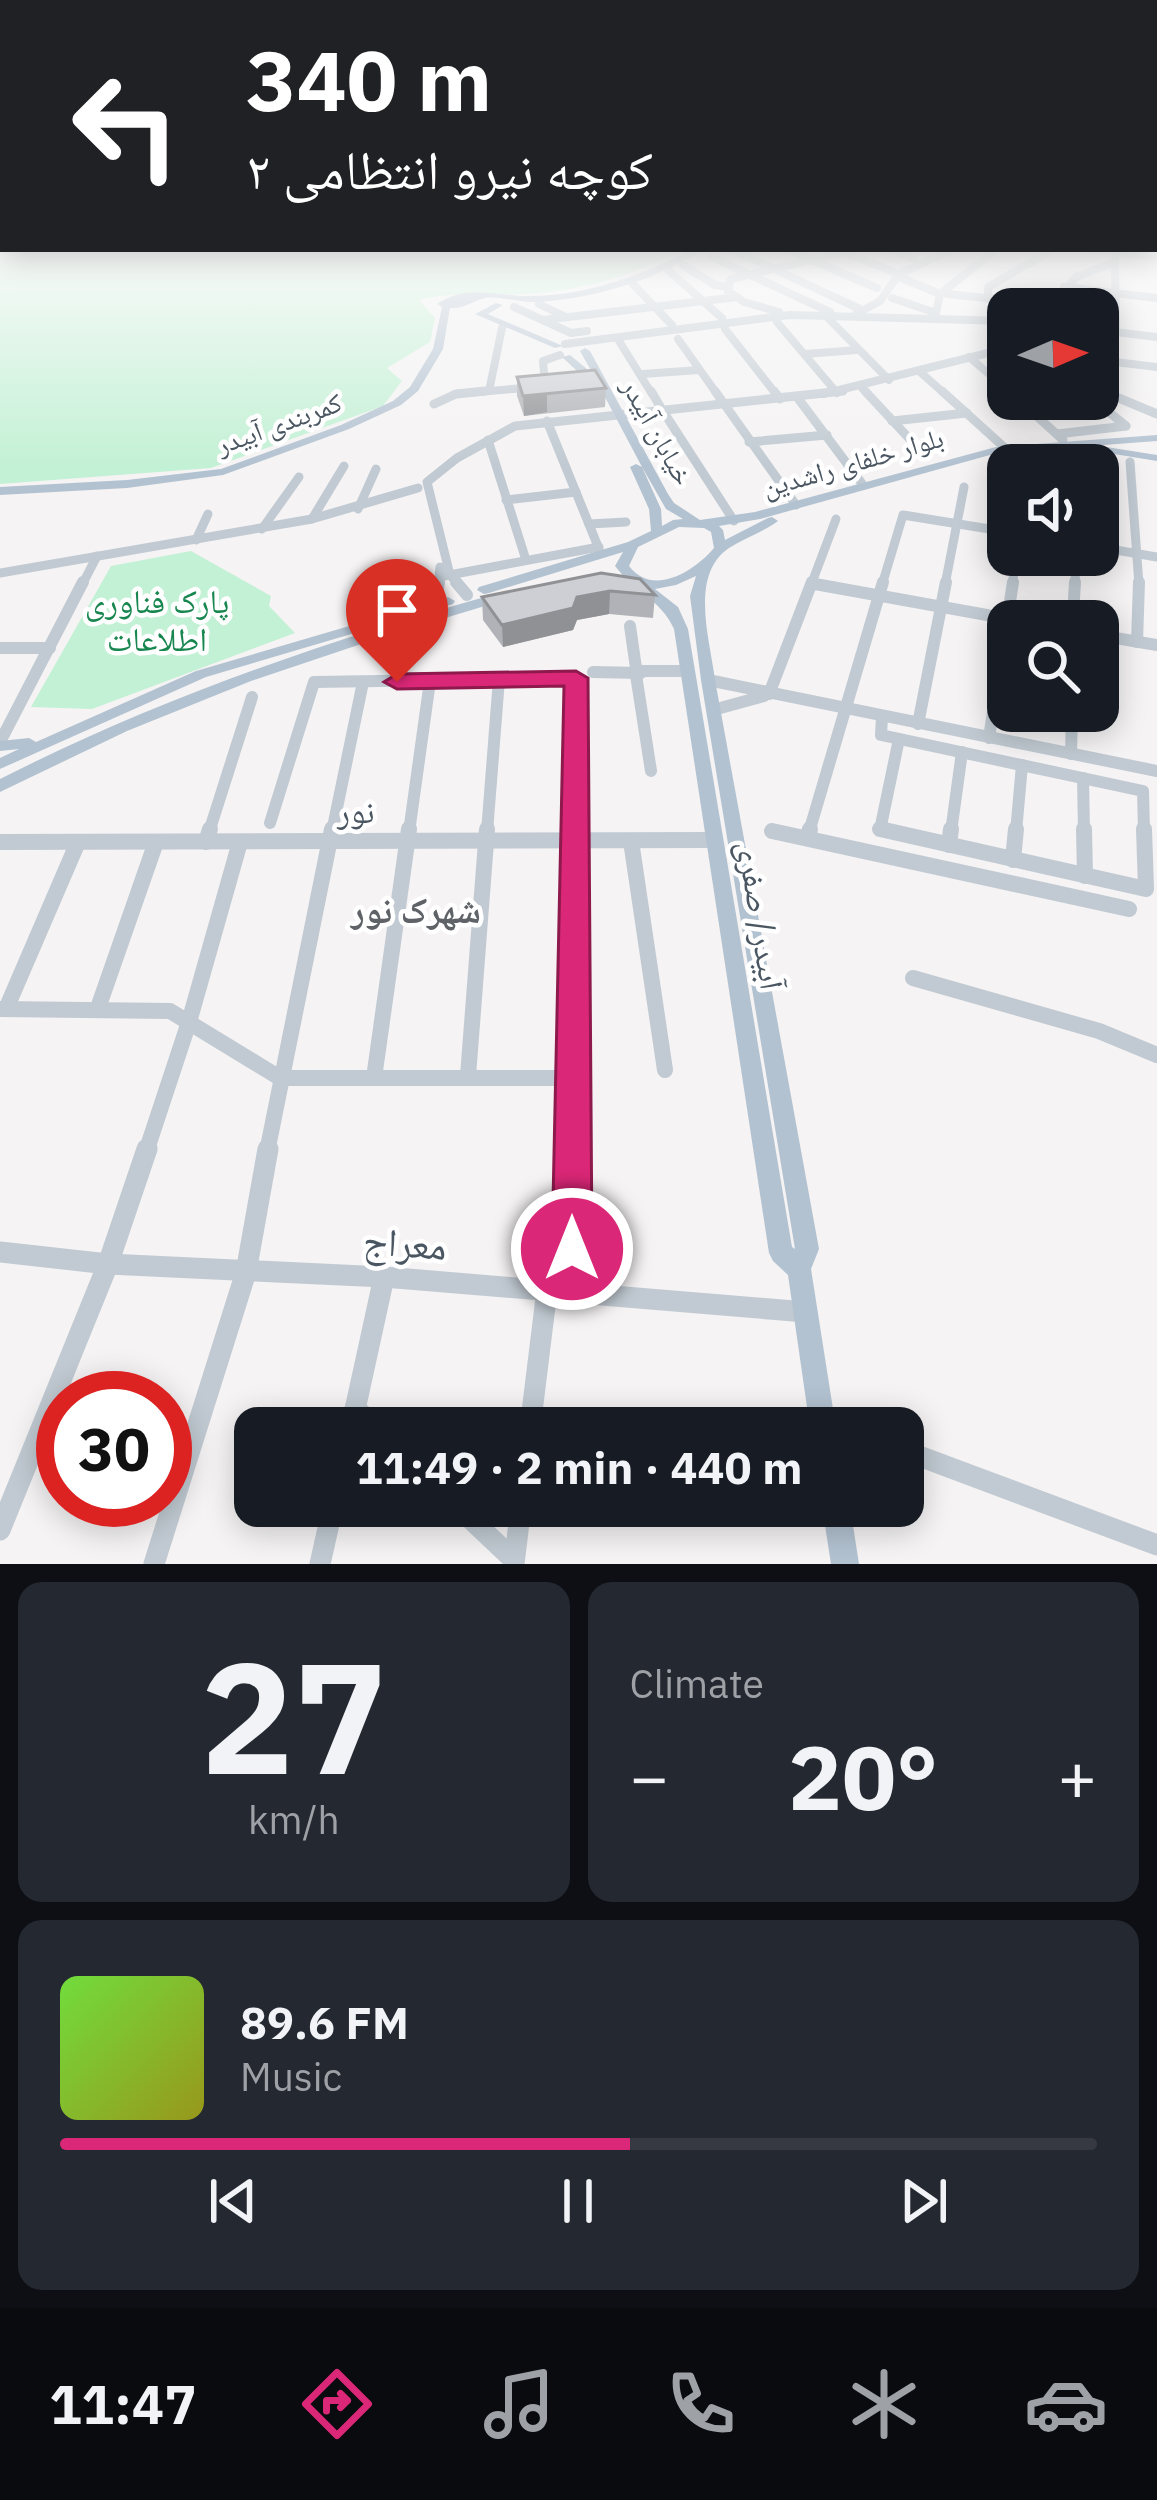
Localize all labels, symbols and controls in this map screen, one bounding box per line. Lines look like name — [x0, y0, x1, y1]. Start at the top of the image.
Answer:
text: 340 m — [246, 25, 492, 134]
icon: left — [48, 48, 204, 204]
text: کوچه نیرو انتظامی ۲ — [246, 134, 653, 204]
north arrow — [987, 288, 1119, 420]
map controls — [987, 288, 1119, 732]
street label: خیابان آبیدر — [614, 371, 702, 491]
street label: کمربندی آبیدر — [210, 384, 346, 462]
street label: بلوار خلفای راشدین — [758, 419, 947, 504]
button: sound — [987, 444, 1119, 576]
pin — [346, 559, 448, 682]
icon: arrive — [364, 577, 430, 643]
park label: پارک فناوری اطلاعات — [85, 579, 229, 660]
button: search — [987, 600, 1119, 732]
street label: نور — [336, 789, 375, 832]
street label: آبیدر/ صفری — [729, 837, 795, 994]
district label: شهرک نور — [349, 886, 481, 933]
position arrow — [509, 1186, 635, 1312]
street label: معراج — [361, 1214, 449, 1271]
speed limit sign: 30 — [36, 1371, 192, 1527]
text: 11:49 · 2 min · 440 m — [356, 1438, 802, 1496]
text: 27 — [200, 1614, 387, 1817]
text: Climate — [630, 1658, 764, 1709]
text: 20° — [788, 1718, 938, 1835]
text: − — [630, 1733, 669, 1819]
text: + — [1057, 1733, 1097, 1819]
text: km/h — [248, 1794, 340, 1845]
text: 89.6 FM — [240, 1993, 409, 2051]
text: Music — [240, 2051, 342, 2102]
icon: previous — [200, 2168, 266, 2234]
icon: pause — [545, 2168, 611, 2234]
icon: next — [891, 2168, 957, 2234]
icon: directions — [295, 2362, 379, 2446]
icon: music — [477, 2362, 561, 2446]
icon: phone — [659, 2362, 743, 2446]
icon: climate — [842, 2362, 926, 2446]
icon: car — [1024, 2362, 1108, 2446]
text: 11:47 — [49, 2369, 197, 2439]

